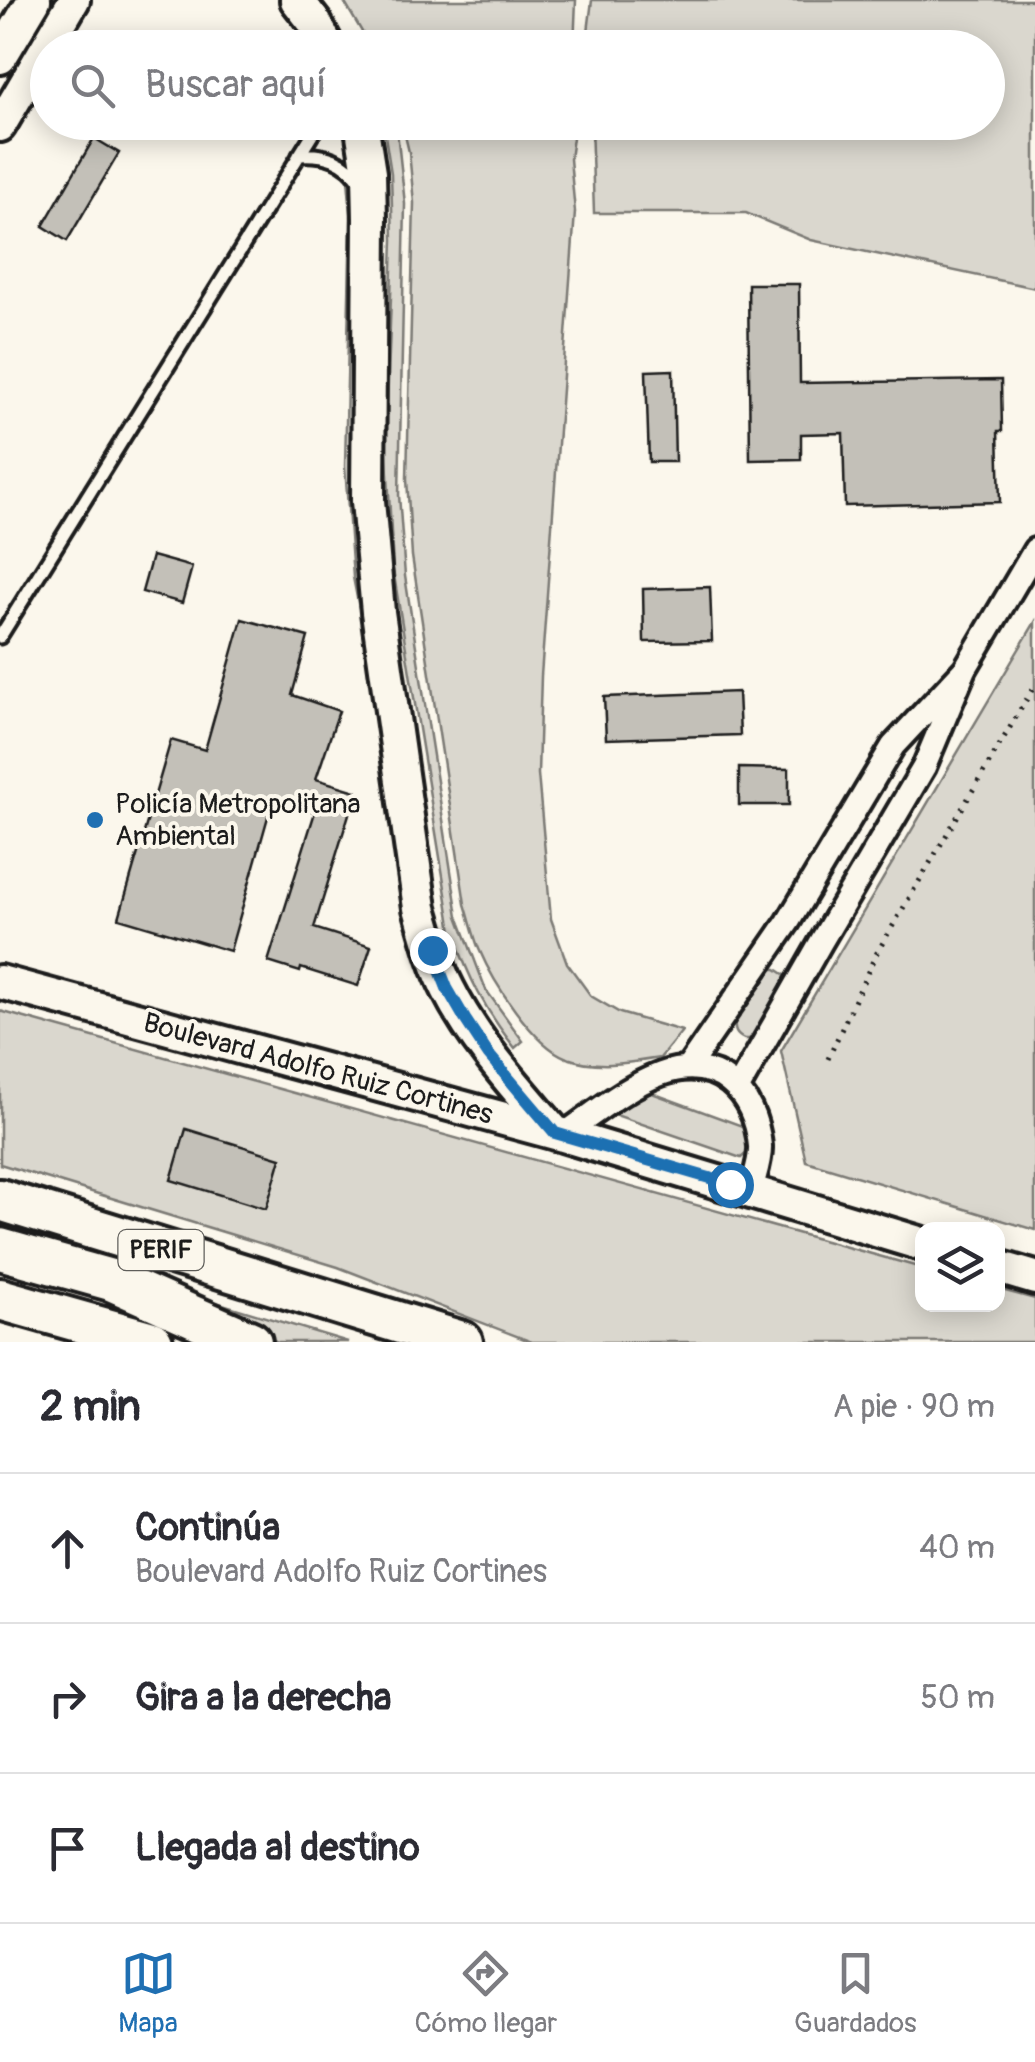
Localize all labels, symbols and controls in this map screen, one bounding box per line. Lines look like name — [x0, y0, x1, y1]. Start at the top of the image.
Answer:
search box — [30, 30, 1005, 140]
icon: search — [65, 58, 120, 113]
text: Buscar aquí — [145, 61, 327, 109]
place label: Policía Metropolitana Ambiental — [115, 787, 361, 854]
marker: Policía Metropolitana Ambiental — [84, 809, 106, 831]
route end — [410, 928, 456, 974]
street label: Boulevard Adolfo Ruiz Cortines — [139, 1005, 497, 1133]
route start — [708, 1162, 754, 1208]
map controls — [915, 1222, 1005, 1312]
button: layers — [915, 1222, 1005, 1312]
road number: PERIF — [119, 1230, 204, 1270]
text: 2 min — [40, 1381, 141, 1433]
text: A pie · 90 m — [833, 1387, 995, 1427]
text: Continúa — [135, 1504, 280, 1552]
icon: ahead — [40, 1521, 95, 1576]
text: 40 m — [919, 1528, 995, 1568]
text: Boulevard Adolfo Ruiz Cortines — [135, 1552, 547, 1592]
icon: right — [40, 1671, 95, 1726]
text: Gira a la derecha — [135, 1674, 391, 1722]
text: 50 m — [920, 1678, 995, 1718]
icon: arrive — [40, 1821, 95, 1876]
text: Llegada al destino — [135, 1824, 420, 1872]
tab: Mapa — [118, 1946, 178, 2041]
tab: Cómo llegar — [415, 1946, 557, 2041]
tab: Guardados — [794, 1946, 917, 2041]

